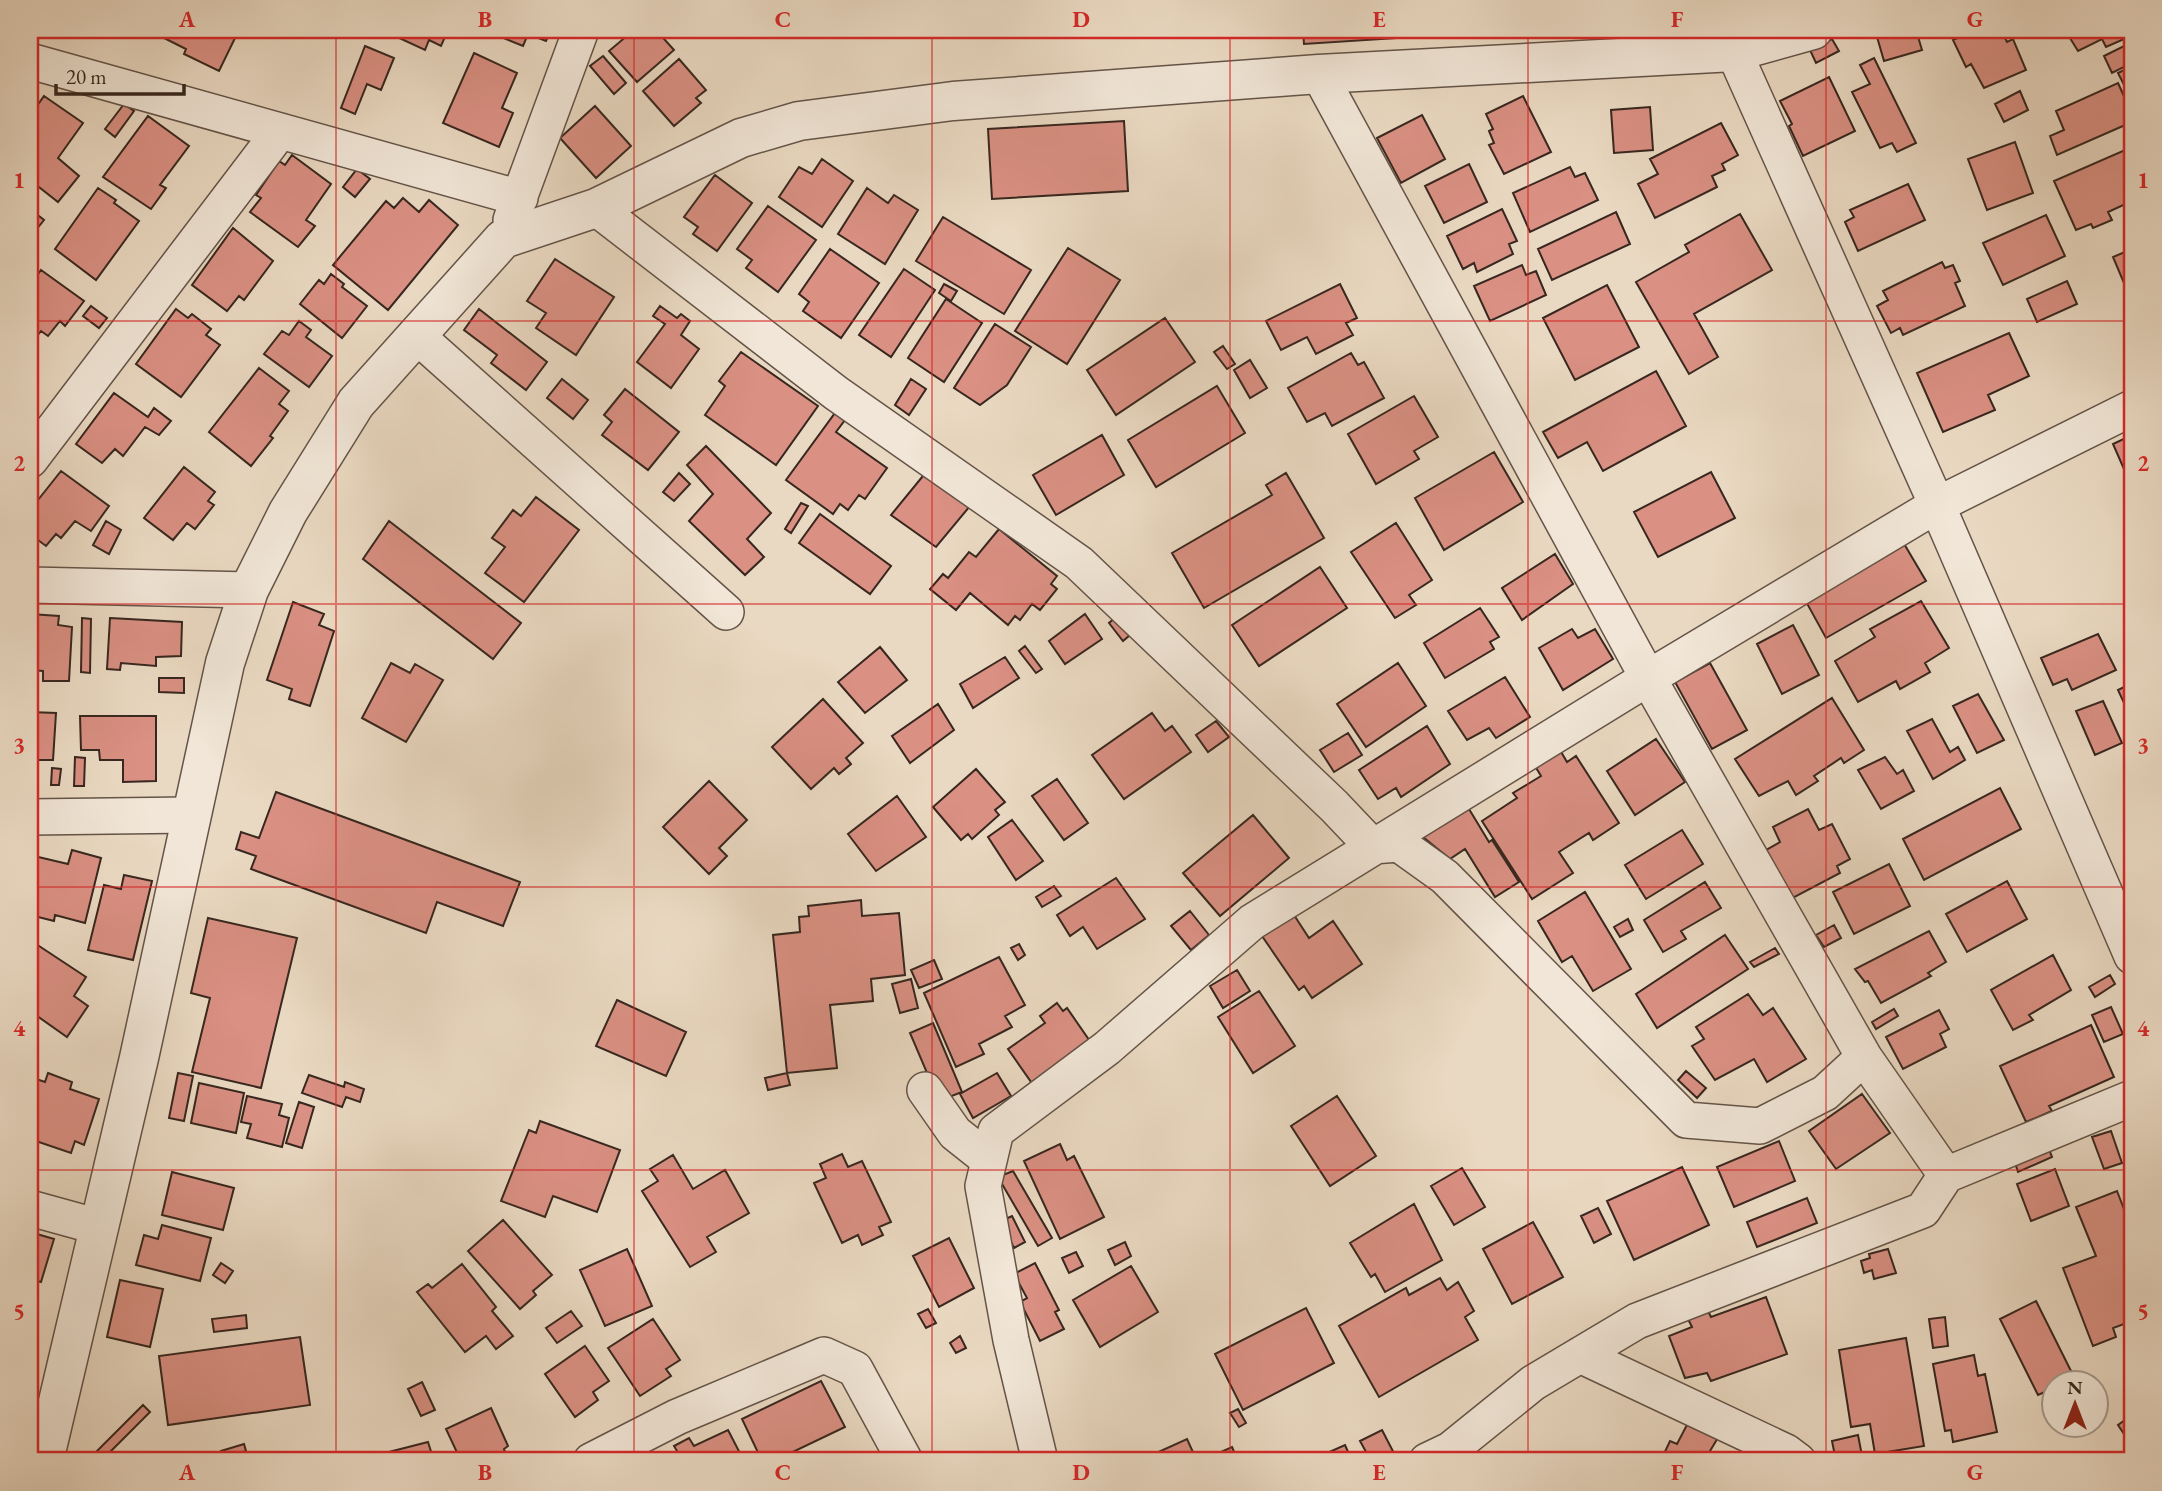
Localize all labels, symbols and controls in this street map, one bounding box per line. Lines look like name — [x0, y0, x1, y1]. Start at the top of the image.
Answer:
text: A — [178, 4, 196, 34]
text: B — [478, 4, 492, 34]
text: C — [775, 4, 791, 34]
text: D — [1072, 4, 1090, 34]
text: E — [1372, 4, 1386, 34]
text: F — [1671, 4, 1684, 34]
text: G — [1967, 4, 1983, 34]
scale bar — [56, 52, 184, 96]
text: 20 m — [66, 63, 107, 90]
text: 1 — [13, 165, 25, 195]
text: 1 — [2137, 165, 2149, 195]
text: 2 — [13, 448, 25, 478]
text: 2 — [2137, 448, 2149, 478]
text: 3 — [13, 730, 25, 760]
text: 3 — [2137, 730, 2149, 760]
text: 4 — [13, 1013, 26, 1043]
text: 4 — [2137, 1013, 2150, 1043]
text: 5 — [13, 1296, 25, 1326]
text: 5 — [2137, 1296, 2149, 1326]
north arrow — [2039, 1368, 2110, 1438]
text: N — [2067, 1375, 2083, 1400]
text: A — [178, 1457, 196, 1487]
text: B — [478, 1457, 492, 1487]
text: C — [775, 1457, 791, 1487]
text: D — [1072, 1457, 1090, 1487]
text: E — [1372, 1457, 1386, 1487]
text: F — [1671, 1457, 1684, 1487]
text: G — [1967, 1457, 1983, 1487]

